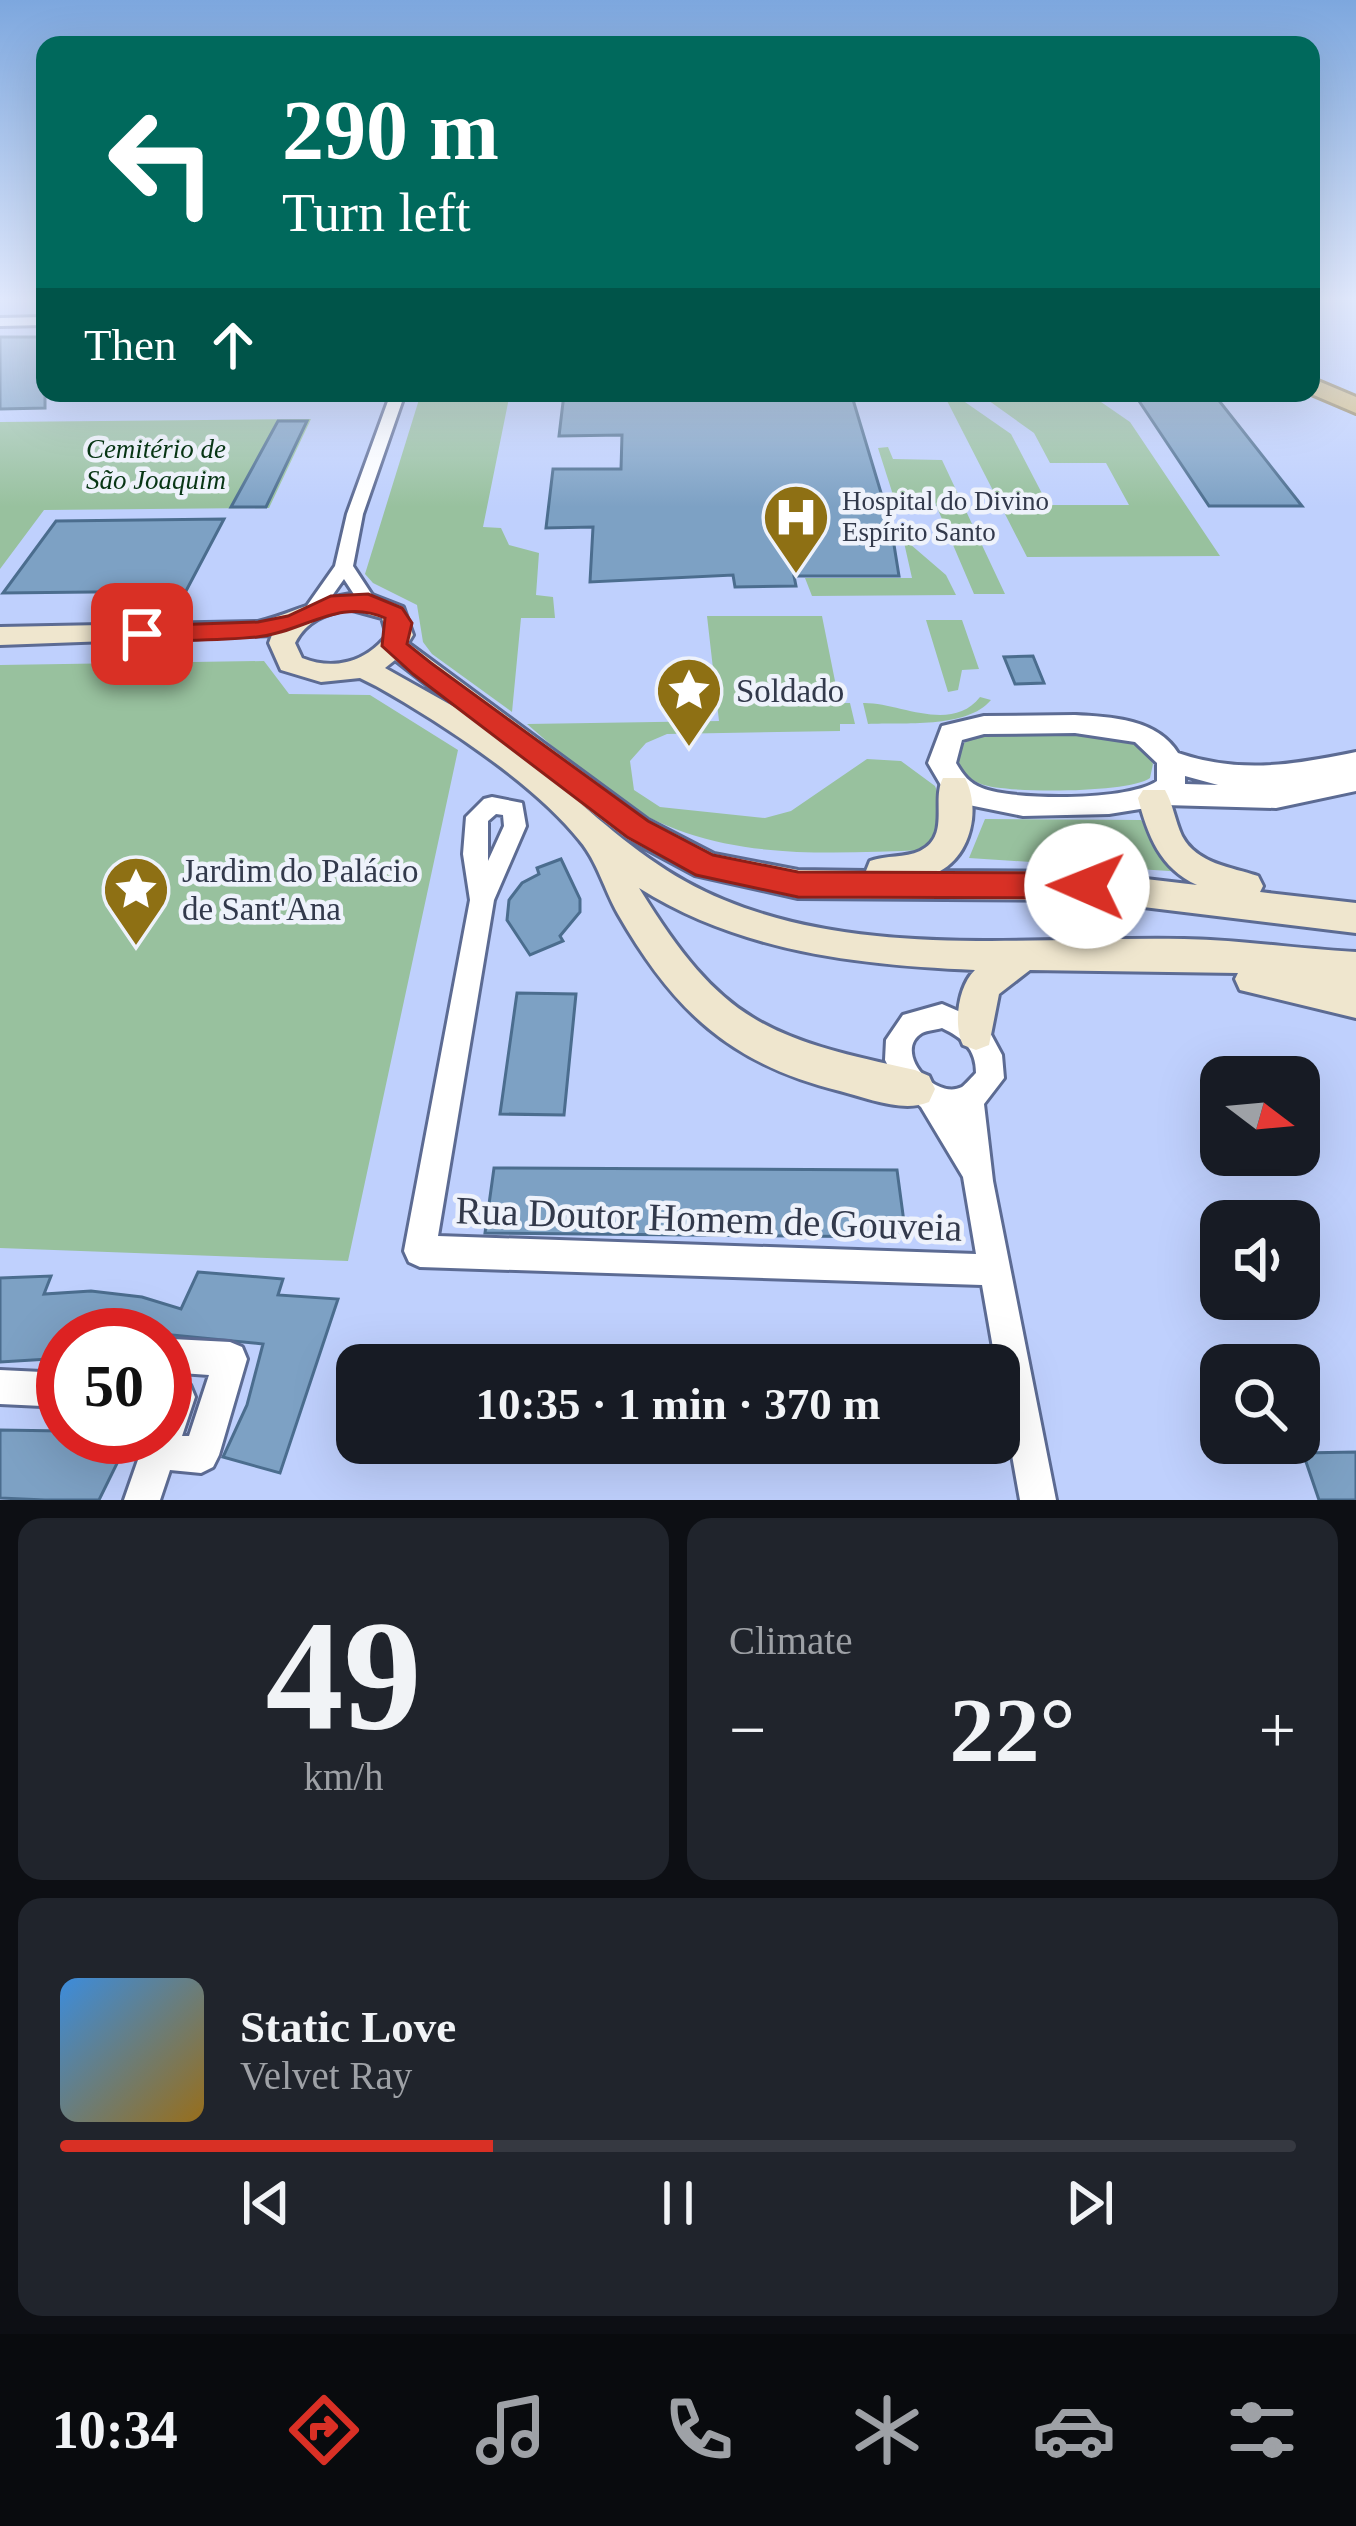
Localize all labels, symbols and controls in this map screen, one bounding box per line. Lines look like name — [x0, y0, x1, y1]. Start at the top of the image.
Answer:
icon: left — [84, 84, 240, 240]
text: 290 m — [282, 84, 499, 177]
text: Turn left — [282, 183, 471, 243]
icon: ahead — [200, 312, 266, 378]
text: Then — [84, 320, 176, 370]
park label: Cemitério de São Joaquim — [86, 434, 226, 495]
hospital icon: Hospital do Divino Espírito Santo — [761, 482, 831, 576]
place label: Hospital do Divino Espírito Santo — [842, 486, 1049, 547]
pin — [91, 583, 193, 685]
icon: arrive — [109, 601, 175, 667]
place icon: Soldado — [654, 655, 724, 749]
place label: Soldado — [736, 673, 844, 709]
position arrow — [1024, 823, 1150, 949]
place label: Jardim do Palácio de Sant'Ana — [182, 853, 418, 927]
place icon: Jardim do Palácio de Sant'Ana — [101, 854, 171, 948]
north arrow — [1200, 1056, 1320, 1176]
map controls — [1200, 1056, 1320, 1464]
street label: Rua Doutor Homem de Gouveia — [455, 1188, 963, 1249]
button: sound — [1200, 1200, 1320, 1320]
speed limit sign: 50 — [36, 1308, 192, 1464]
button: search — [1200, 1344, 1320, 1464]
text: 10:35 · 1 min · 370 m — [476, 1379, 881, 1429]
text: 49 — [266, 1589, 422, 1762]
text: Climate — [729, 1619, 852, 1662]
text: 22° — [950, 1681, 1076, 1780]
text: − — [729, 1693, 766, 1766]
text: + — [1259, 1693, 1296, 1766]
text: km/h — [303, 1755, 384, 1798]
text: Static Love — [240, 2002, 456, 2052]
text: Velvet Ray — [240, 2054, 412, 2097]
icon: previous — [233, 2170, 299, 2236]
icon: pause — [645, 2170, 711, 2236]
icon: next — [1057, 2170, 1123, 2236]
icon: directions — [282, 2388, 366, 2472]
icon: music — [469, 2388, 553, 2472]
icon: phone — [657, 2388, 741, 2472]
icon: climate — [845, 2388, 929, 2472]
icon: car — [1032, 2388, 1116, 2472]
icon: filters — [1220, 2388, 1304, 2472]
text: 10:34 — [52, 2400, 178, 2460]

